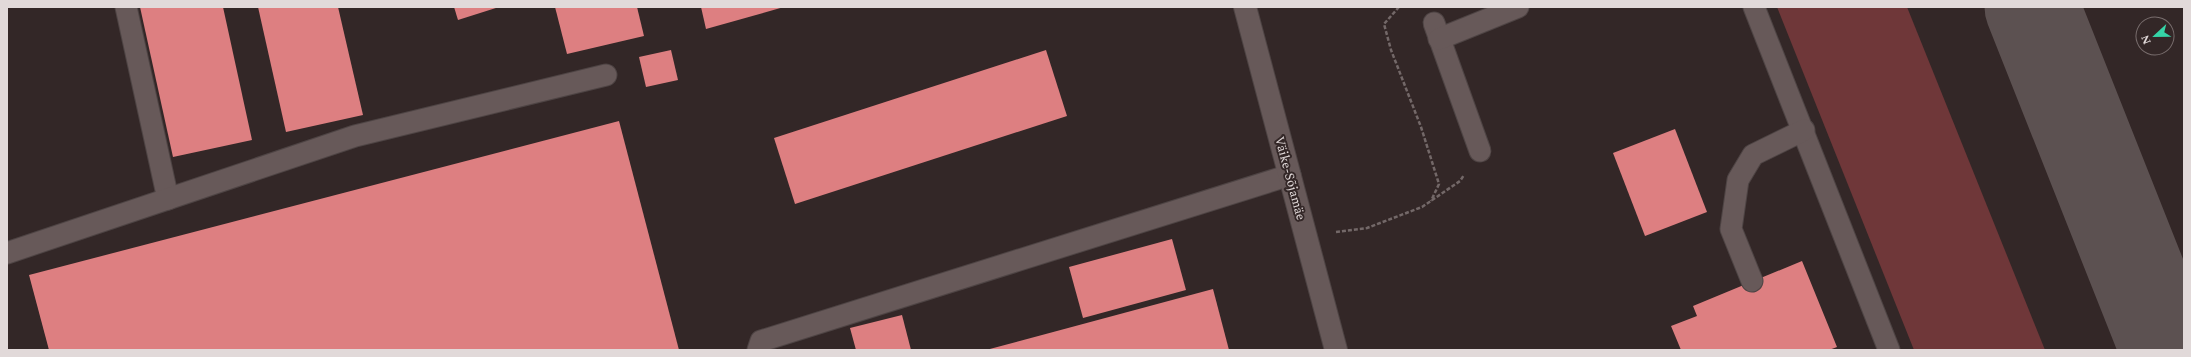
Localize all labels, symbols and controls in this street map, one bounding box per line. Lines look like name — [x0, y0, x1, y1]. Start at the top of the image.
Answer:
north arrow — [2135, 16, 2175, 56]
text: N — [2137, 32, 2156, 47]
street label: Väike-Sõjamäe — [1269, 134, 1311, 222]

